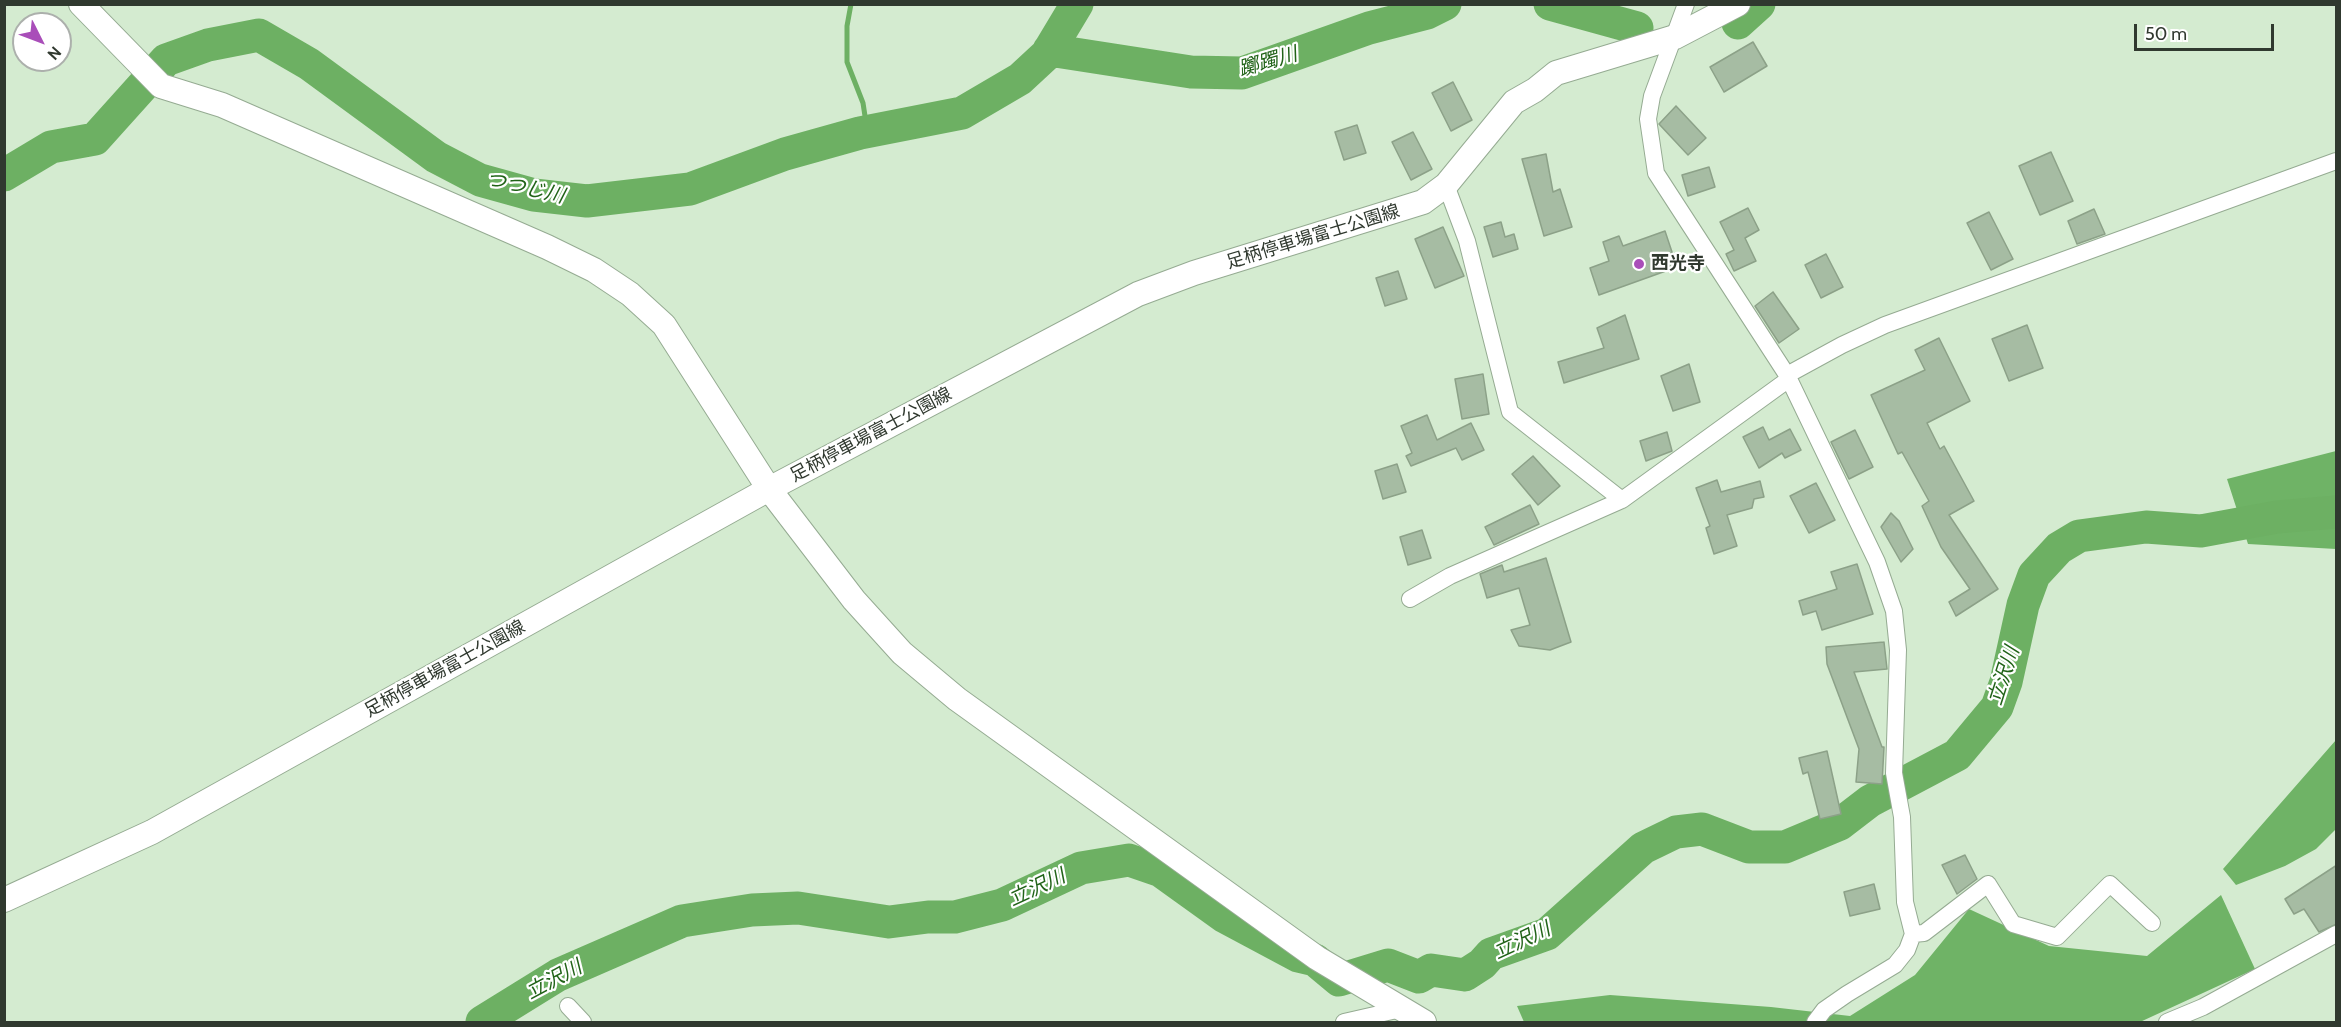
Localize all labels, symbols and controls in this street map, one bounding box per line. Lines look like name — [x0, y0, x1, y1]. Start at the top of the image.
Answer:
north arrow — [12, 12, 72, 72]
scale bar — [2137, 12, 2276, 50]
text: 50 m — [2145, 23, 2187, 45]
text: N — [43, 42, 65, 64]
water label: 躑躅川 — [1236, 42, 1300, 82]
water label: つつじ川 — [483, 167, 567, 209]
street label: 足柄停車場富士公園線 — [1224, 200, 1402, 274]
place label: 西光寺 — [1651, 253, 1705, 275]
marker: 西光寺 — [1632, 257, 1646, 271]
street label: 足柄停車場富士公園線 — [786, 383, 956, 487]
street label: 足柄停車場富士公園線 — [361, 616, 529, 722]
water label: 立沢川 — [1983, 644, 2025, 708]
water label: 立沢川 — [1005, 864, 1069, 912]
water label: 立沢川 — [1490, 917, 1554, 965]
water label: 立沢川 — [522, 955, 586, 1005]

